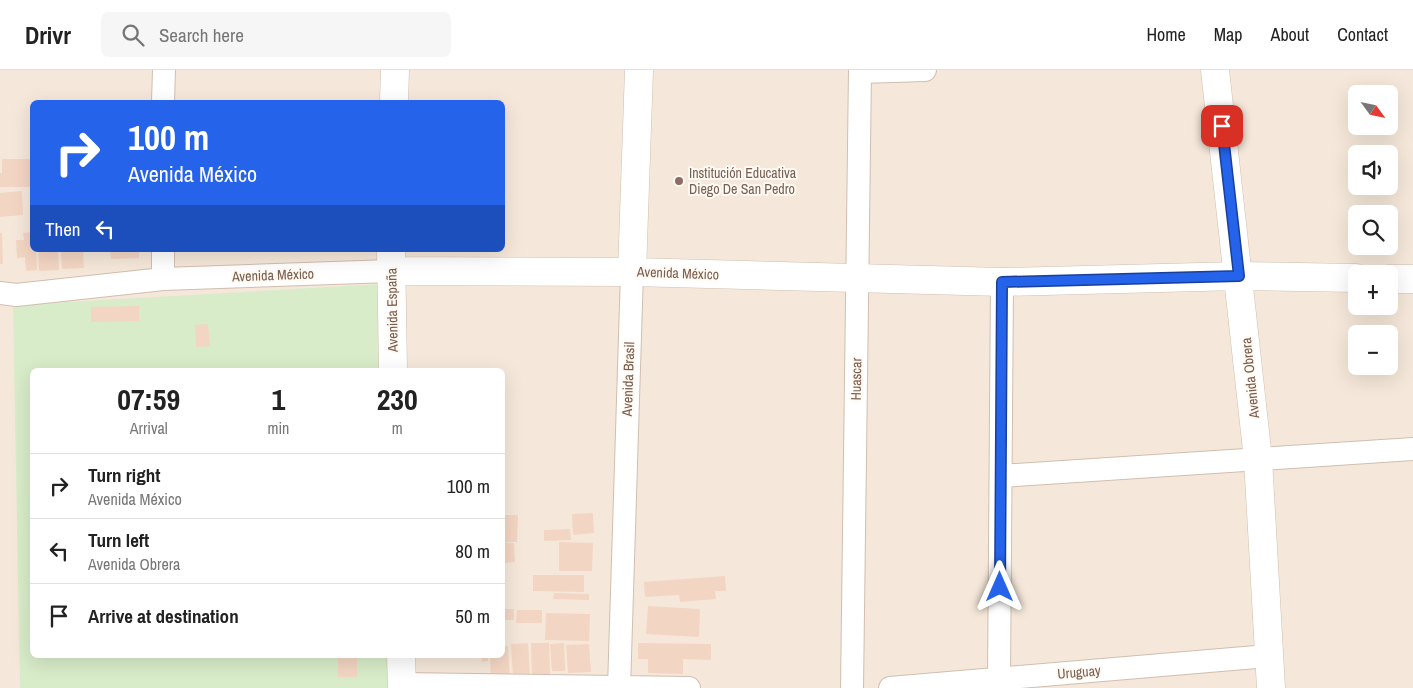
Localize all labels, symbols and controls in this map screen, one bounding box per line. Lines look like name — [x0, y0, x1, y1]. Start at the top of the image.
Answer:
search box — [101, 12, 451, 57]
text: Drivr — [25, 19, 71, 51]
icon: search — [119, 21, 147, 49]
text: Search here — [159, 22, 244, 48]
text: Home — [1146, 22, 1186, 47]
text: Map — [1214, 22, 1243, 47]
text: About — [1271, 22, 1309, 47]
text: Contact — [1337, 22, 1388, 47]
north arrow — [1348, 85, 1398, 135]
map controls — [1348, 85, 1398, 375]
pin — [1201, 105, 1243, 147]
icon: arrive — [1208, 112, 1236, 140]
text: 100 m — [128, 114, 209, 161]
icon: right — [45, 120, 110, 185]
button: sound — [1348, 145, 1398, 195]
text: Avenida México — [128, 159, 257, 189]
place label: Institución Educativa Diego De San Pedro — [689, 164, 797, 198]
marker: Institución Educativa Diego De San Pedro — [673, 175, 685, 187]
button: search — [1348, 205, 1398, 255]
icon: left — [91, 215, 119, 243]
text: Then — [45, 216, 81, 242]
street label: Avenida México — [636, 263, 719, 283]
street label: Avenida México — [231, 265, 314, 285]
button: + — [1348, 265, 1398, 315]
street label: Avenida España — [382, 267, 402, 353]
button: − — [1348, 325, 1398, 375]
street label: Avenida Obrera — [1237, 336, 1263, 420]
street label: Avenida Brasil — [618, 341, 638, 418]
street label: Huascar — [847, 357, 865, 401]
text: 07:59 — [117, 379, 180, 419]
text: 1 — [272, 379, 285, 419]
text: 230 — [377, 379, 418, 419]
text: Arrival — [130, 417, 168, 439]
text: min — [267, 417, 289, 439]
text: m — [392, 417, 403, 439]
text: Turn right — [88, 462, 160, 488]
icon: right — [45, 472, 73, 500]
text: 100 m — [447, 473, 490, 499]
text: Avenida México — [88, 488, 182, 510]
text: Turn left — [88, 527, 149, 553]
icon: left — [45, 537, 73, 565]
text: 80 m — [455, 538, 490, 564]
text: Avenida Obrera — [88, 553, 180, 575]
position arrow — [973, 560, 1025, 612]
icon: arrive — [45, 602, 73, 630]
text: Arrive at destination — [88, 603, 239, 629]
text: 50 m — [455, 603, 490, 629]
street label: Uruguay — [1057, 661, 1102, 683]

